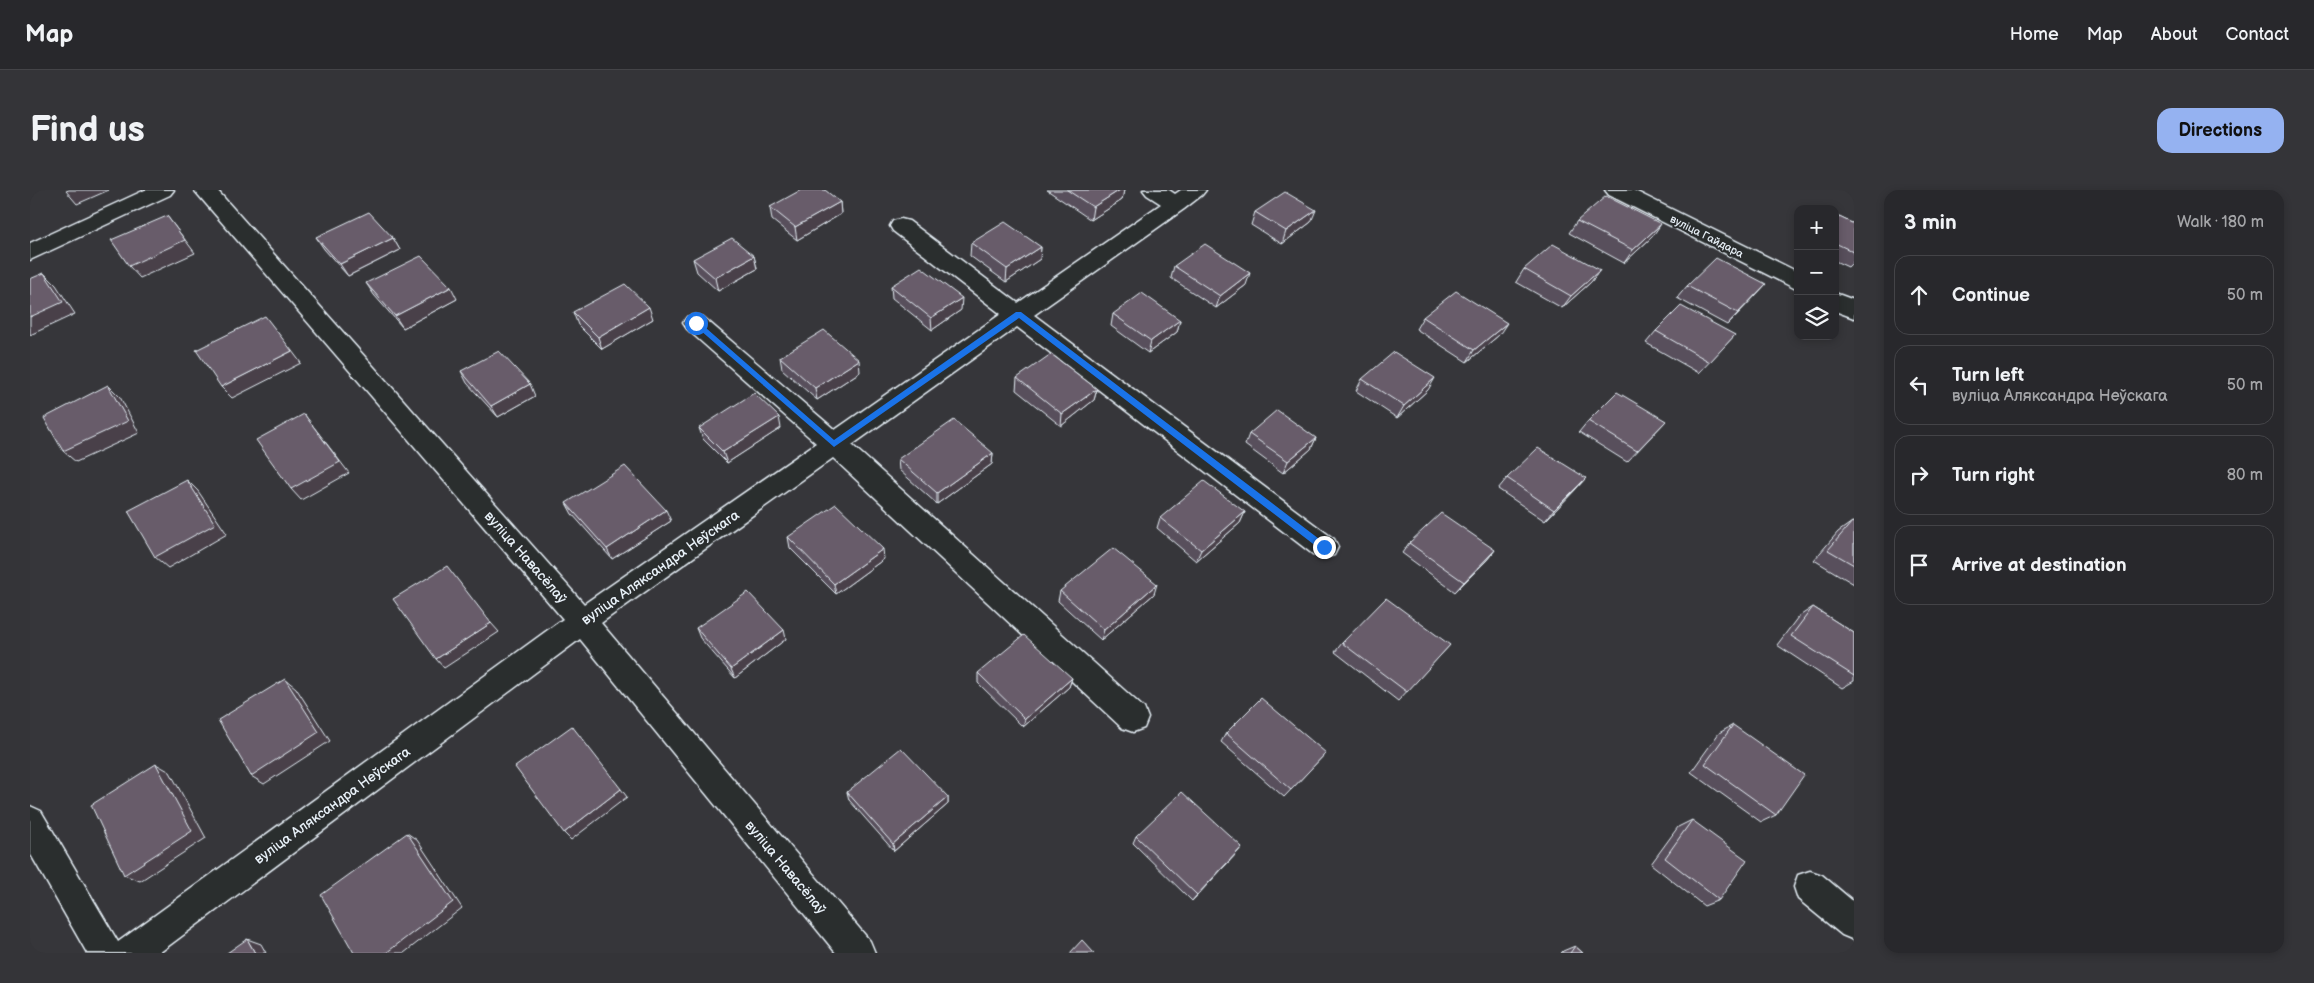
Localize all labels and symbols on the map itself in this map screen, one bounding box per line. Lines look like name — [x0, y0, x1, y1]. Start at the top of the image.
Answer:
street label: вуліца Гайдара — [1668, 212, 1746, 261]
route start — [685, 312, 708, 335]
street label: вуліца Аляксандра Неўскага — [578, 506, 743, 629]
street label: вуліца Навасёлаў — [481, 508, 571, 607]
route end — [1313, 536, 1336, 559]
street label: вуліца Аляксандра Неўскага — [251, 743, 414, 868]
street label: вуліца Навасёлаў — [742, 817, 830, 918]

